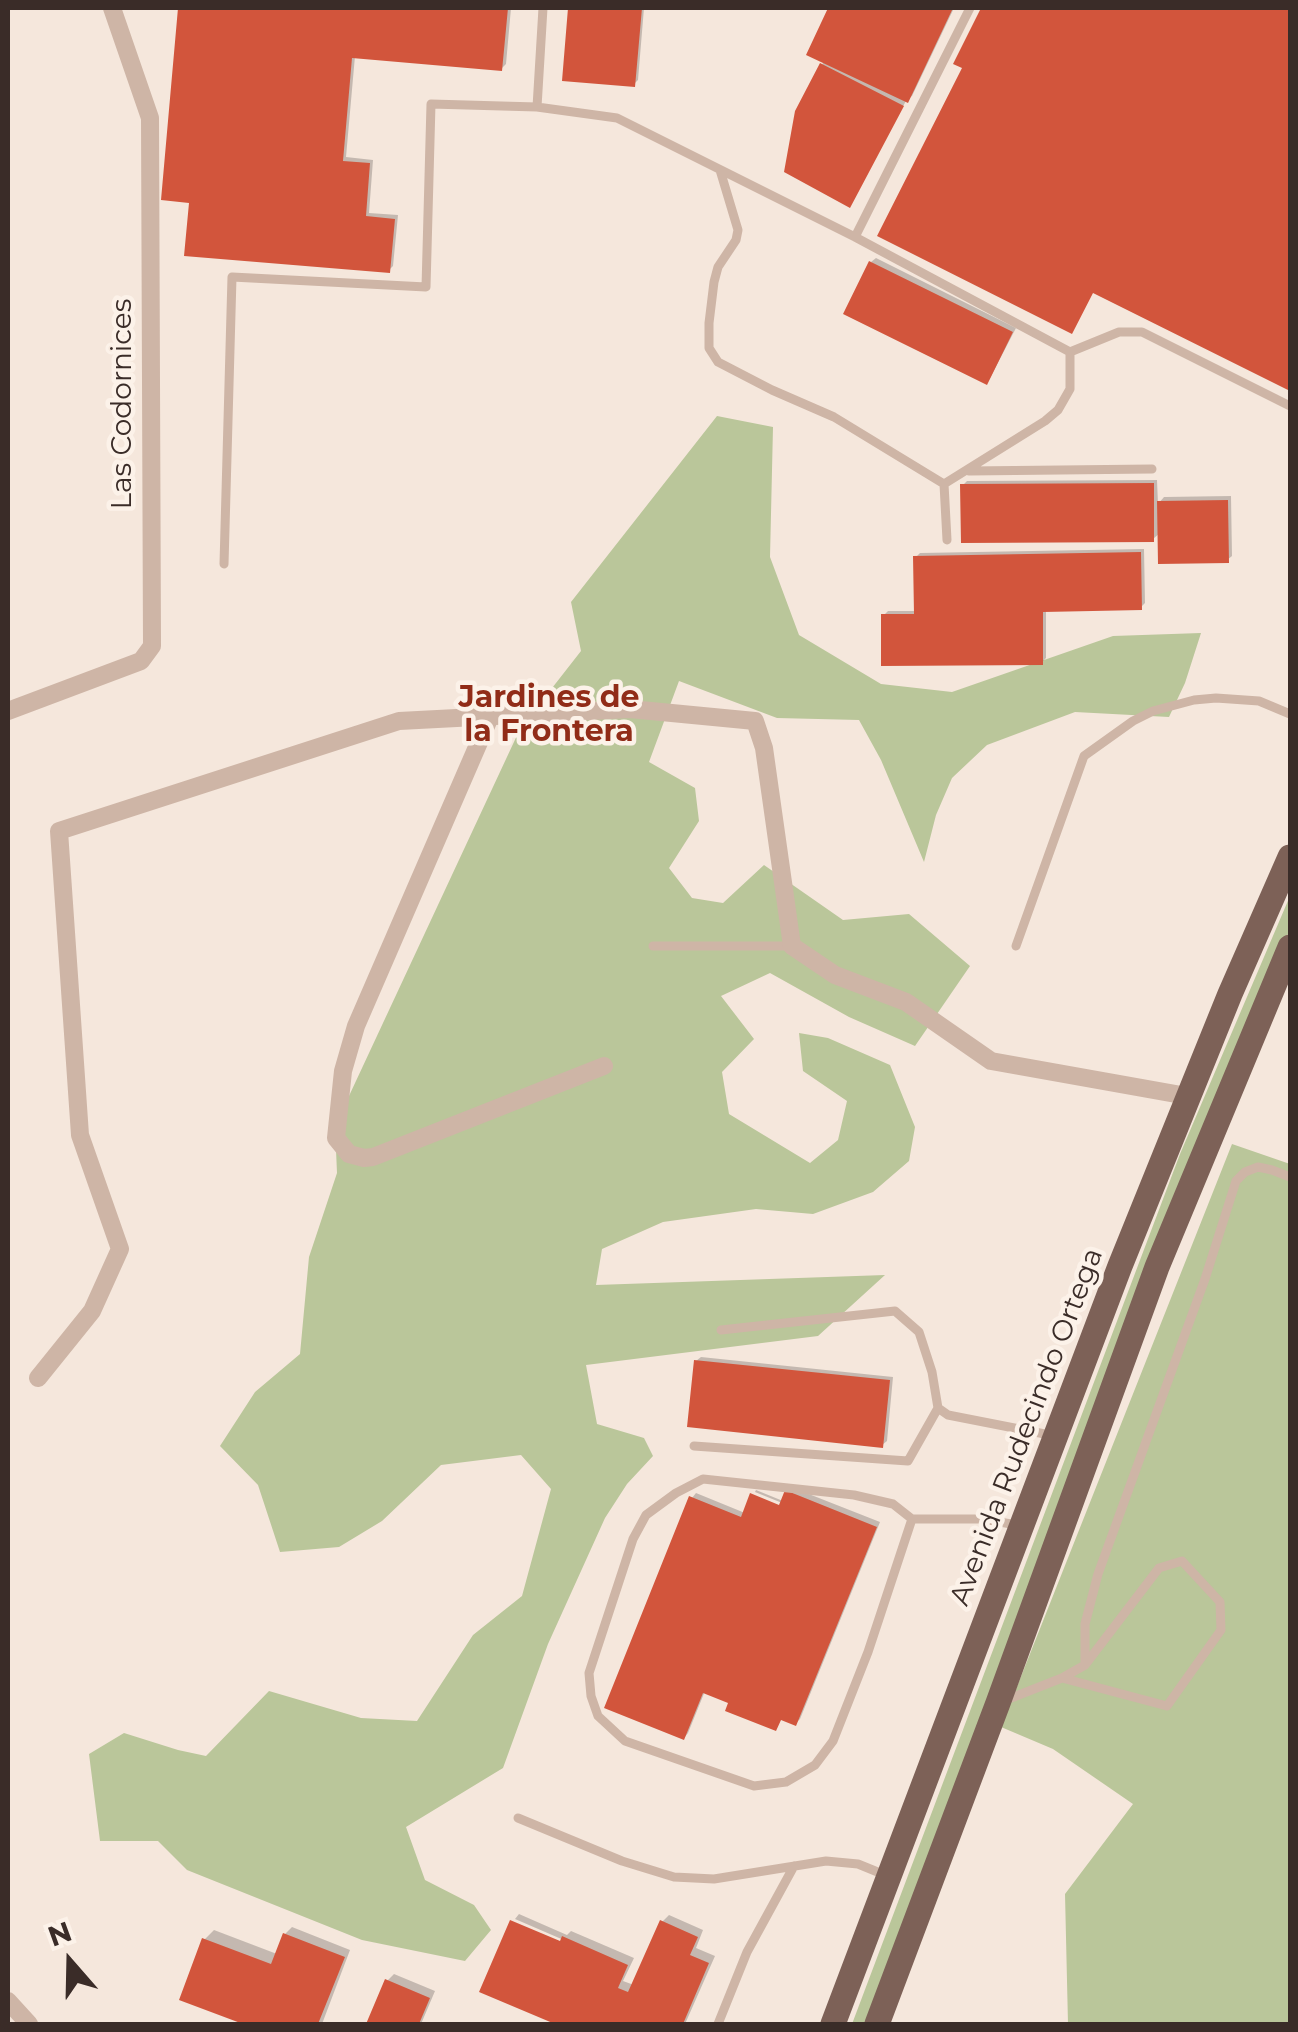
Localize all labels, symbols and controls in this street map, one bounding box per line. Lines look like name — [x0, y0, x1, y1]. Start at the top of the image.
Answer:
street label: Las Codornices — [106, 299, 140, 509]
district label: Jardines de la Frontera — [458, 680, 640, 750]
street label: Avenida Rudecindo Ortega — [943, 1244, 1111, 1610]
north arrow — [20, 1912, 120, 2012]
text: N — [43, 1914, 76, 1954]

